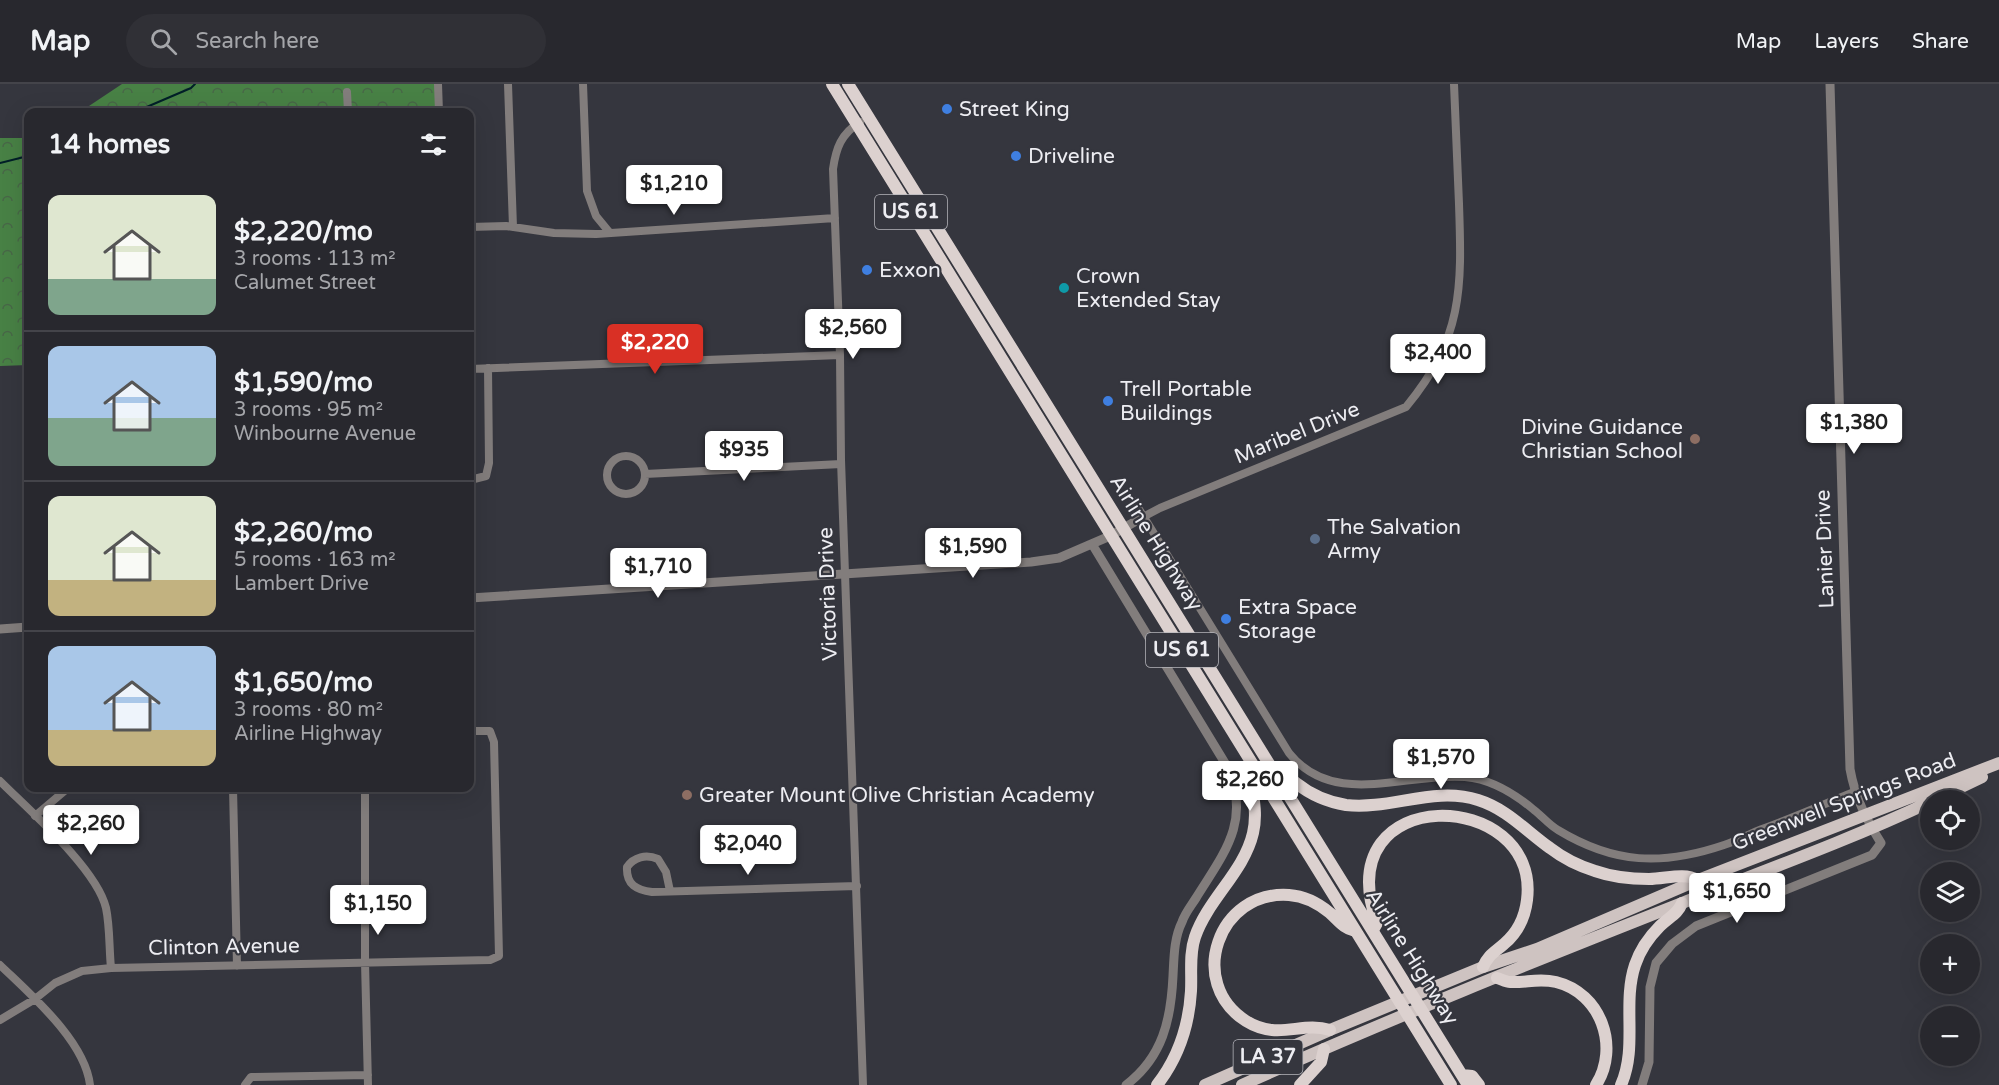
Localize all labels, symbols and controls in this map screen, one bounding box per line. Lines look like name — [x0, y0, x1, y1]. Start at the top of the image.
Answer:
search box — [126, 14, 546, 68]
text: Map — [30, 24, 90, 58]
icon: search — [147, 25, 180, 58]
text: Search here — [195, 28, 319, 54]
text: Map — [1736, 29, 1781, 54]
text: Layers — [1814, 29, 1879, 54]
text: Share — [1912, 29, 1969, 54]
place label: Street King — [959, 97, 1070, 122]
marker: Street King — [940, 102, 954, 116]
icon: filters — [417, 128, 450, 161]
text: 14 homes — [48, 129, 170, 160]
place label: Driveline — [1028, 144, 1115, 169]
marker: Driveline — [1009, 149, 1023, 163]
pin: $1,210 — [625, 165, 723, 216]
text: $1,210 — [640, 172, 708, 196]
road number: US 61 — [875, 195, 947, 229]
text: $2,220/mo — [234, 216, 373, 247]
icon: home — [96, 219, 168, 291]
text: 3 rooms · 113 m² — [234, 247, 396, 271]
place label: Exxon — [879, 258, 941, 283]
marker: Exxon — [860, 263, 874, 277]
place label: Crown Extended Stay — [1076, 264, 1221, 313]
text: Calumet Street — [234, 271, 376, 295]
marker: Crown Extended Stay — [1057, 281, 1071, 295]
pin: $2,560 — [804, 309, 902, 360]
text: $2,560 — [819, 316, 887, 340]
pin: $2,220 — [606, 324, 704, 375]
text: $2,220 — [621, 331, 689, 355]
pin: $2,400 — [1389, 334, 1487, 385]
text: $2,400 — [1404, 341, 1472, 365]
text: $1,590/mo — [234, 367, 373, 398]
icon: home — [96, 370, 168, 442]
place label: Trell Portable Buildings — [1120, 377, 1252, 426]
marker: Trell Portable Buildings — [1101, 394, 1115, 408]
street label: Maribel Drive — [1231, 396, 1363, 469]
text: 3 rooms · 95 m² — [234, 398, 383, 422]
pin: $1,380 — [1805, 404, 1903, 455]
text: $1,380 — [1820, 411, 1888, 435]
place label: Divine Guidance Christian School — [1521, 415, 1683, 464]
text: Winbourne Avenue — [234, 422, 416, 446]
pin: $935 — [708, 431, 780, 482]
marker: Divine Guidance Christian School — [1688, 432, 1702, 446]
text: $935 — [719, 438, 769, 462]
street label: Airline Highway — [1104, 470, 1208, 616]
street label: Lanier Drive — [1810, 489, 1840, 609]
place label: The Salvation Army — [1327, 515, 1461, 564]
text: $2,260/mo — [234, 517, 373, 548]
icon: home — [96, 520, 168, 592]
street label: Victoria Drive — [813, 527, 843, 661]
pin: $1,590 — [924, 528, 1022, 579]
marker: The Salvation Army — [1308, 532, 1322, 546]
text: $1,590 — [939, 535, 1007, 559]
text: 5 rooms · 163 m² — [234, 548, 396, 572]
pin: $1,710 — [609, 548, 707, 599]
text: $1,710 — [624, 555, 692, 579]
text: Lambert Drive — [234, 572, 369, 596]
place label: Extra Space Storage — [1238, 595, 1357, 644]
marker: Extra Space Storage — [1219, 612, 1233, 626]
road number: US 61 — [1146, 633, 1218, 667]
text: $1,650/mo — [234, 667, 373, 698]
icon: home — [96, 670, 168, 742]
text: 3 rooms · 80 m² — [234, 698, 383, 722]
text: Airline Highway — [234, 722, 382, 746]
pin: $1,570 — [1392, 739, 1490, 790]
text: $1,570 — [1407, 746, 1475, 770]
street label: Greenwell Springs Road — [1728, 748, 1960, 856]
pin: $2,260 — [1201, 761, 1299, 812]
text: $2,260 — [1216, 768, 1284, 792]
place label: Greater Mount Olive Christian Academy — [699, 783, 1094, 808]
marker: Greater Mount Olive Christian Academy — [680, 788, 694, 802]
map controls — [1920, 790, 1980, 1066]
button: locate — [1920, 790, 1980, 850]
pin: $2,260 — [42, 805, 140, 856]
text: $2,260 — [57, 812, 125, 836]
pin: $2,040 — [699, 825, 797, 876]
text: $2,040 — [714, 832, 782, 856]
button: layers — [1920, 862, 1980, 922]
pin: $1,650 — [1688, 873, 1786, 924]
text: $1,650 — [1703, 880, 1771, 904]
street label: Airline Highway — [1360, 884, 1464, 1030]
pin: $1,150 — [329, 885, 427, 936]
text: $1,150 — [344, 892, 412, 916]
street label: Clinton Avenue — [148, 933, 300, 961]
button: + — [1920, 934, 1980, 994]
button: − — [1920, 1006, 1980, 1066]
road number: LA 37 — [1234, 1040, 1302, 1074]

